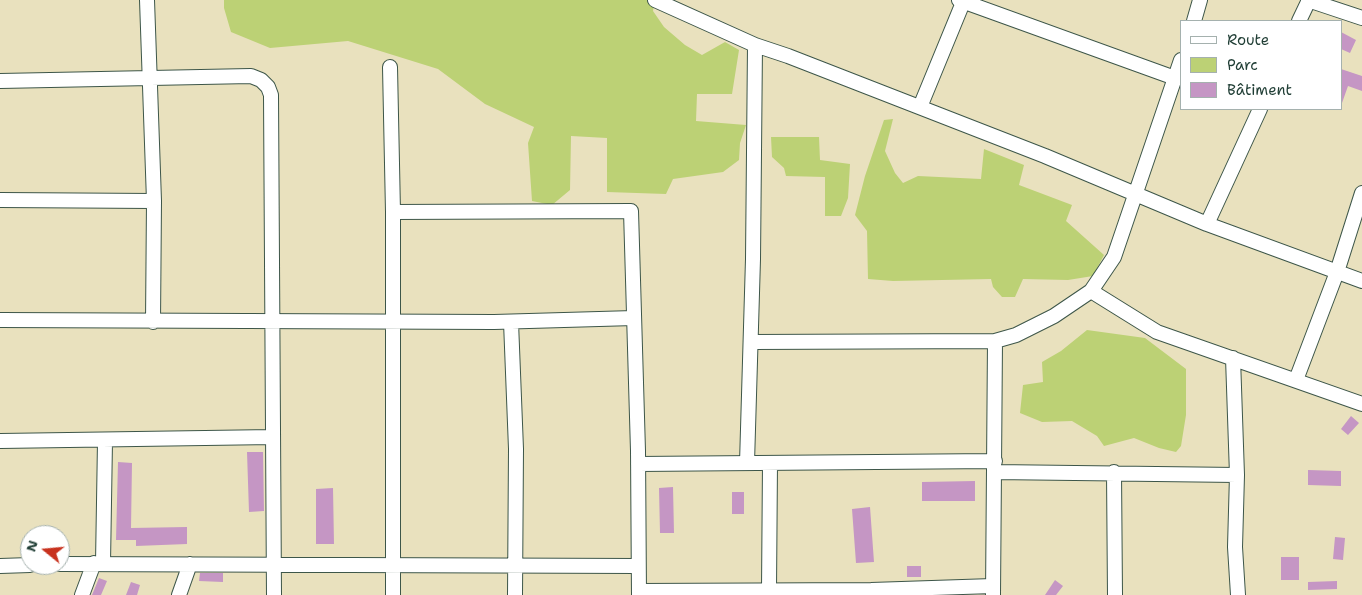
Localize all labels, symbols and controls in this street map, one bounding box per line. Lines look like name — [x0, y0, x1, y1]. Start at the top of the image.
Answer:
legend — [1180, 20, 1342, 110]
text: Route — [1227, 30, 1269, 50]
text: Parc — [1227, 55, 1258, 75]
text: Bâtiment — [1227, 80, 1292, 100]
north arrow — [20, 525, 70, 575]
text: N — [21, 538, 42, 554]

